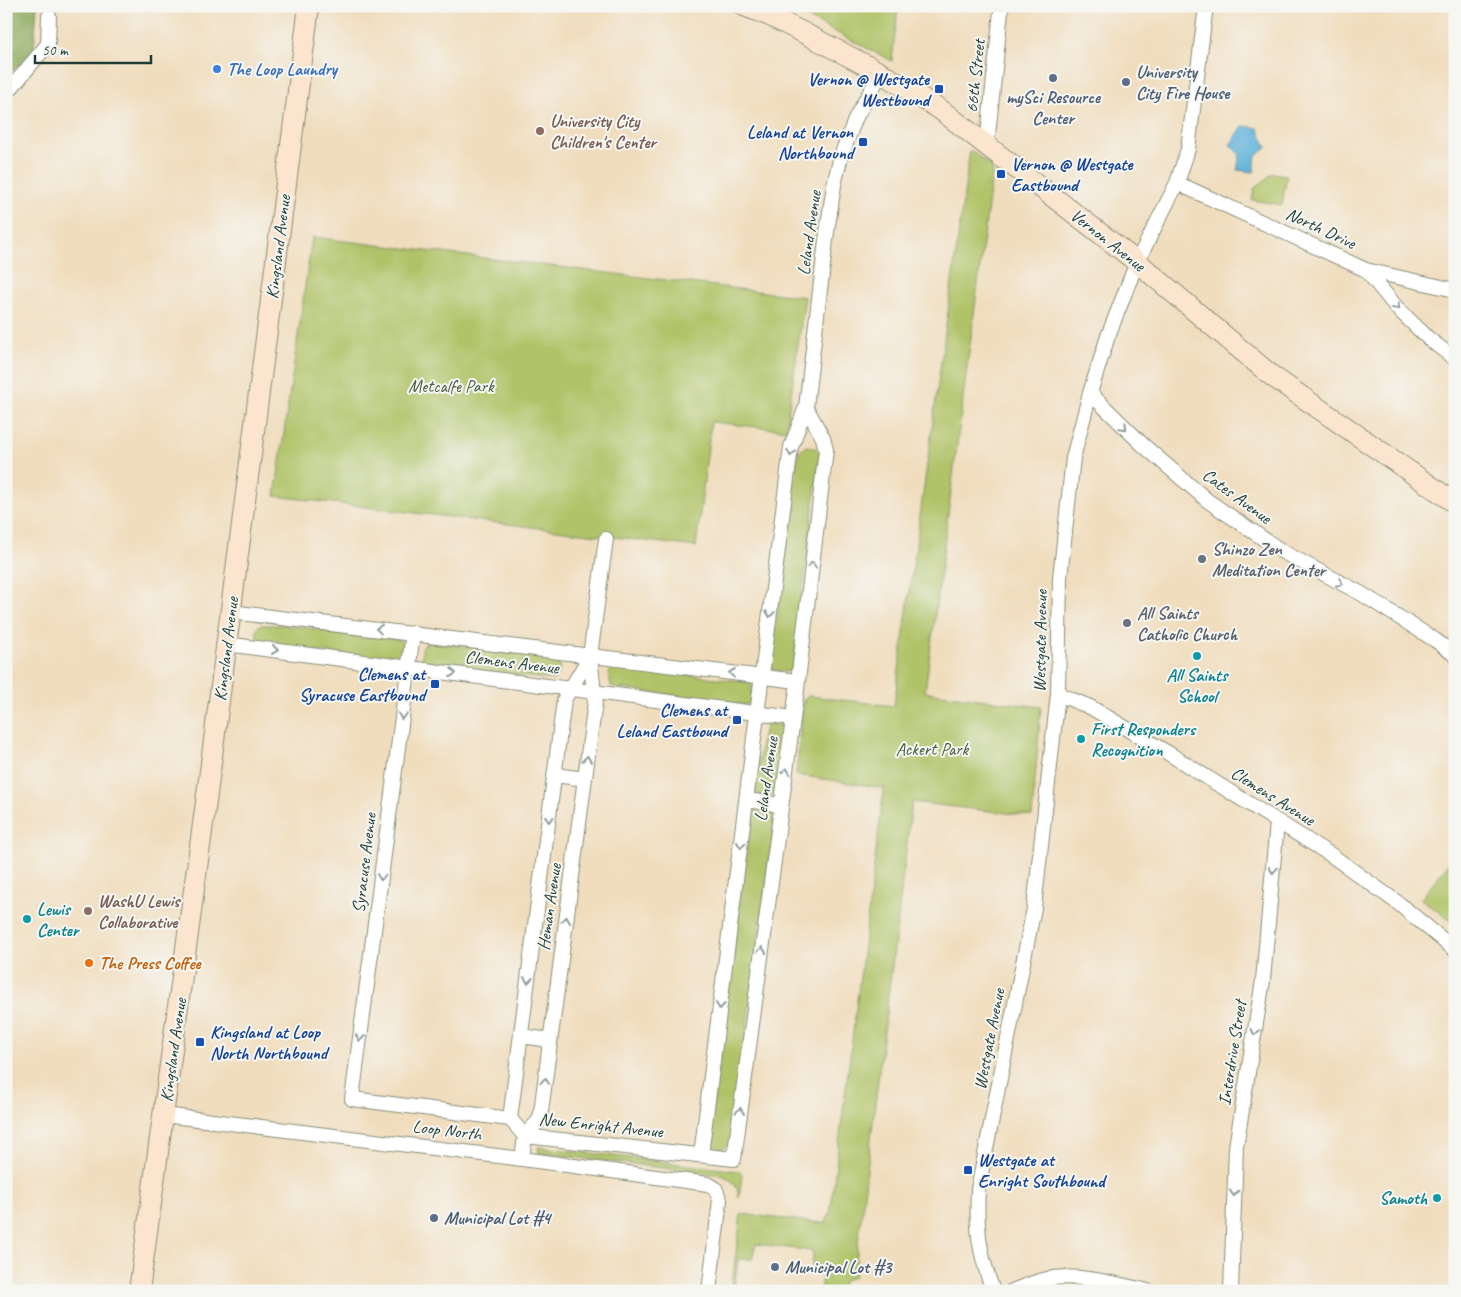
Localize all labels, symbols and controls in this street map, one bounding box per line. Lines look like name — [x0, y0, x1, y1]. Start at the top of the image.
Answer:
scale bar — [35, 32, 151, 64]
street label: 66th Street — [960, 36, 990, 114]
text: 50 m — [42, 41, 69, 60]
place label: The Loop Laundry — [227, 58, 339, 80]
place label: University City Fire House — [1136, 61, 1231, 104]
marker: The Loop Laundry — [211, 63, 223, 75]
place label: Vernon @ Westgate Westbound — [808, 68, 933, 111]
marker: mySci Resource Center — [1047, 72, 1059, 84]
marker: University City Fire House — [1120, 76, 1132, 88]
marker: Vernon @ Westgate Westbound — [933, 83, 945, 95]
place label: mySci Resource Center — [1006, 86, 1102, 129]
place label: University City Children's Center — [550, 110, 658, 153]
place label: Leland at Vernon Northbound — [747, 121, 856, 164]
marker: University City Children's Center — [534, 125, 546, 137]
marker: Leland at Vernon Northbound — [857, 136, 869, 148]
place label: Vernon @ Westgate Eastbound — [1011, 153, 1134, 196]
marker: Vernon @ Westgate Eastbound — [995, 168, 1007, 180]
street label: Leland Avenue — [792, 188, 826, 277]
street label: Kingsland Avenue — [261, 193, 295, 300]
street label: North Drive — [1283, 202, 1360, 254]
street label: Vernon Avenue — [1066, 204, 1151, 277]
one-way arrow — [1391, 302, 1400, 311]
park label: Metcalfe Park — [408, 375, 495, 397]
one-way arrow — [1119, 421, 1128, 430]
one-way arrow — [786, 449, 796, 457]
street label: Cates Avenue — [1198, 464, 1277, 529]
place label: Shinzo Zen Meditation Center — [1212, 538, 1328, 581]
marker: Shinzo Zen Meditation Center — [1196, 553, 1208, 565]
one-way arrow — [806, 561, 817, 569]
one-way arrow — [1335, 577, 1344, 587]
street label: Westgate Avenue — [1028, 589, 1052, 692]
street label: Kingsland Avenue — [209, 595, 243, 702]
place label: All Saints Catholic Church — [1137, 602, 1238, 645]
one-way arrow — [765, 610, 776, 618]
marker: All Saints Catholic Church — [1121, 617, 1133, 629]
one-way arrow — [375, 624, 383, 635]
one-way arrow — [271, 644, 279, 655]
street label: Clemens Avenue — [464, 645, 561, 679]
marker: All Saints School — [1191, 650, 1203, 662]
place label: Clemens at Syracuse Eastbound — [299, 663, 428, 706]
place label: All Saints School — [1167, 664, 1229, 707]
one-way arrow — [450, 667, 458, 678]
one-way arrow — [727, 668, 735, 679]
marker: Clemens at Syracuse Eastbound — [429, 678, 441, 690]
place label: Clemens at Leland Eastbound — [617, 699, 731, 742]
one-way arrow — [397, 712, 408, 720]
marker: Clemens at Leland Eastbound — [731, 714, 743, 726]
place label: First Responders Recognition — [1091, 718, 1197, 761]
marker: First Responders Recognition — [1075, 733, 1087, 745]
street label: Leland Avenue — [749, 734, 783, 823]
park label: Ackert Park — [896, 738, 970, 760]
one-way arrow — [581, 755, 592, 763]
street label: Clemens Avenue — [1227, 762, 1320, 831]
one-way arrow — [780, 767, 790, 775]
street label: Syracuse Avenue — [347, 811, 381, 914]
one-way arrow — [544, 815, 555, 823]
one-way arrow — [736, 841, 747, 849]
street label: Heman Avenue — [532, 861, 566, 952]
one-way arrow — [1268, 867, 1279, 875]
one-way arrow — [376, 873, 387, 881]
place label: WashU Lewis Collaborative — [98, 890, 181, 933]
place label: Lewis Center — [37, 898, 81, 941]
marker: WashU Lewis Collaborative — [82, 905, 94, 917]
marker: Lewis Center — [21, 913, 33, 925]
one-way arrow — [560, 916, 571, 924]
one-way arrow — [756, 945, 767, 953]
place label: The Press Coffee — [99, 952, 202, 974]
marker: The Press Coffee — [83, 957, 95, 969]
one-way arrow — [523, 976, 534, 984]
street label: Westgate Avenue — [968, 986, 1010, 1091]
street label: Kingsland Avenue — [155, 996, 191, 1103]
street label: Interdrive Street — [1213, 996, 1252, 1107]
one-way arrow — [715, 1002, 726, 1010]
place label: Kingsland at Loop North Northbound — [210, 1021, 330, 1064]
one-way arrow — [1250, 1027, 1260, 1036]
one-way arrow — [355, 1034, 365, 1042]
marker: Kingsland at Loop North Northbound — [194, 1036, 206, 1048]
one-way arrow — [539, 1077, 550, 1085]
one-way arrow — [734, 1106, 745, 1114]
street label: New Enright Avenue — [538, 1108, 665, 1143]
street label: Loop North — [411, 1115, 484, 1145]
place label: Westgate at Enright Southbound — [978, 1149, 1107, 1192]
marker: Westgate at Enright Southbound — [962, 1164, 974, 1176]
place label: Samoth — [1379, 1187, 1428, 1209]
one-way arrow — [1229, 1189, 1239, 1197]
marker: Samoth — [1431, 1192, 1443, 1204]
place label: Municipal Lot #4 — [444, 1207, 552, 1229]
marker: Municipal Lot #4 — [428, 1212, 440, 1224]
place label: Municipal Lot #3 — [785, 1256, 893, 1278]
marker: Municipal Lot #3 — [769, 1261, 781, 1273]

